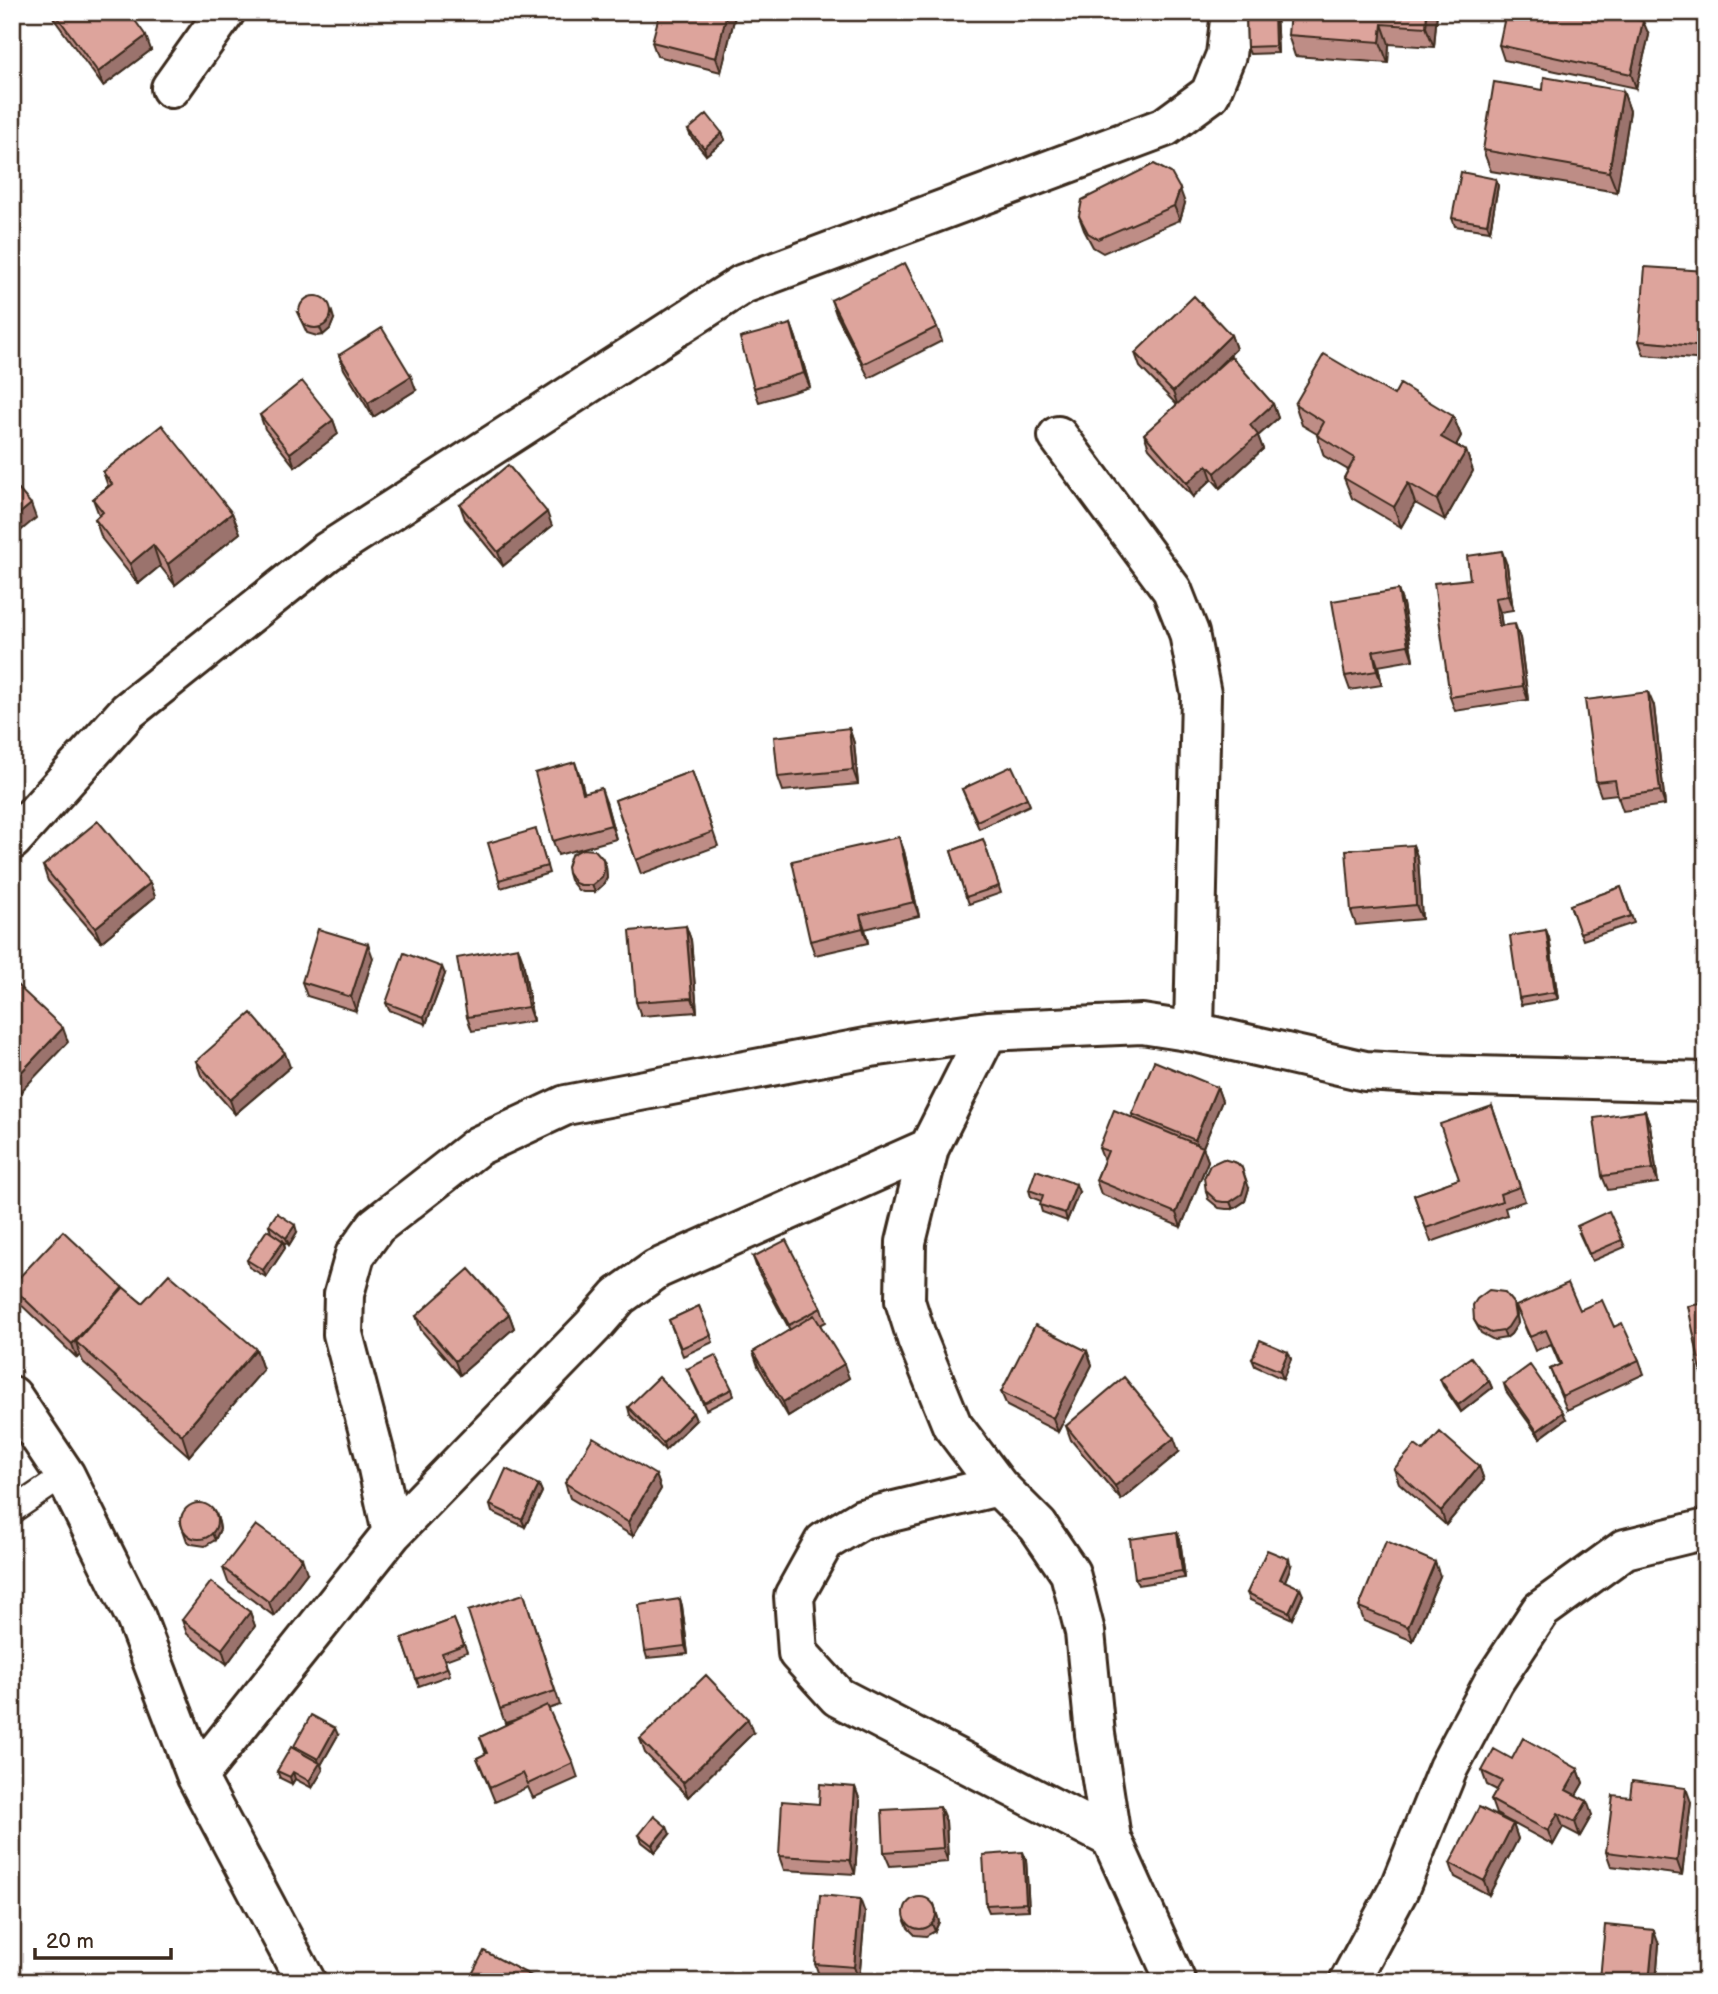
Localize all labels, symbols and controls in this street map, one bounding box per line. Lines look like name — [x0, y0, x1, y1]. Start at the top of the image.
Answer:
scale bar — [35, 1917, 172, 1961]
text: 20 m — [46, 1929, 94, 1954]

